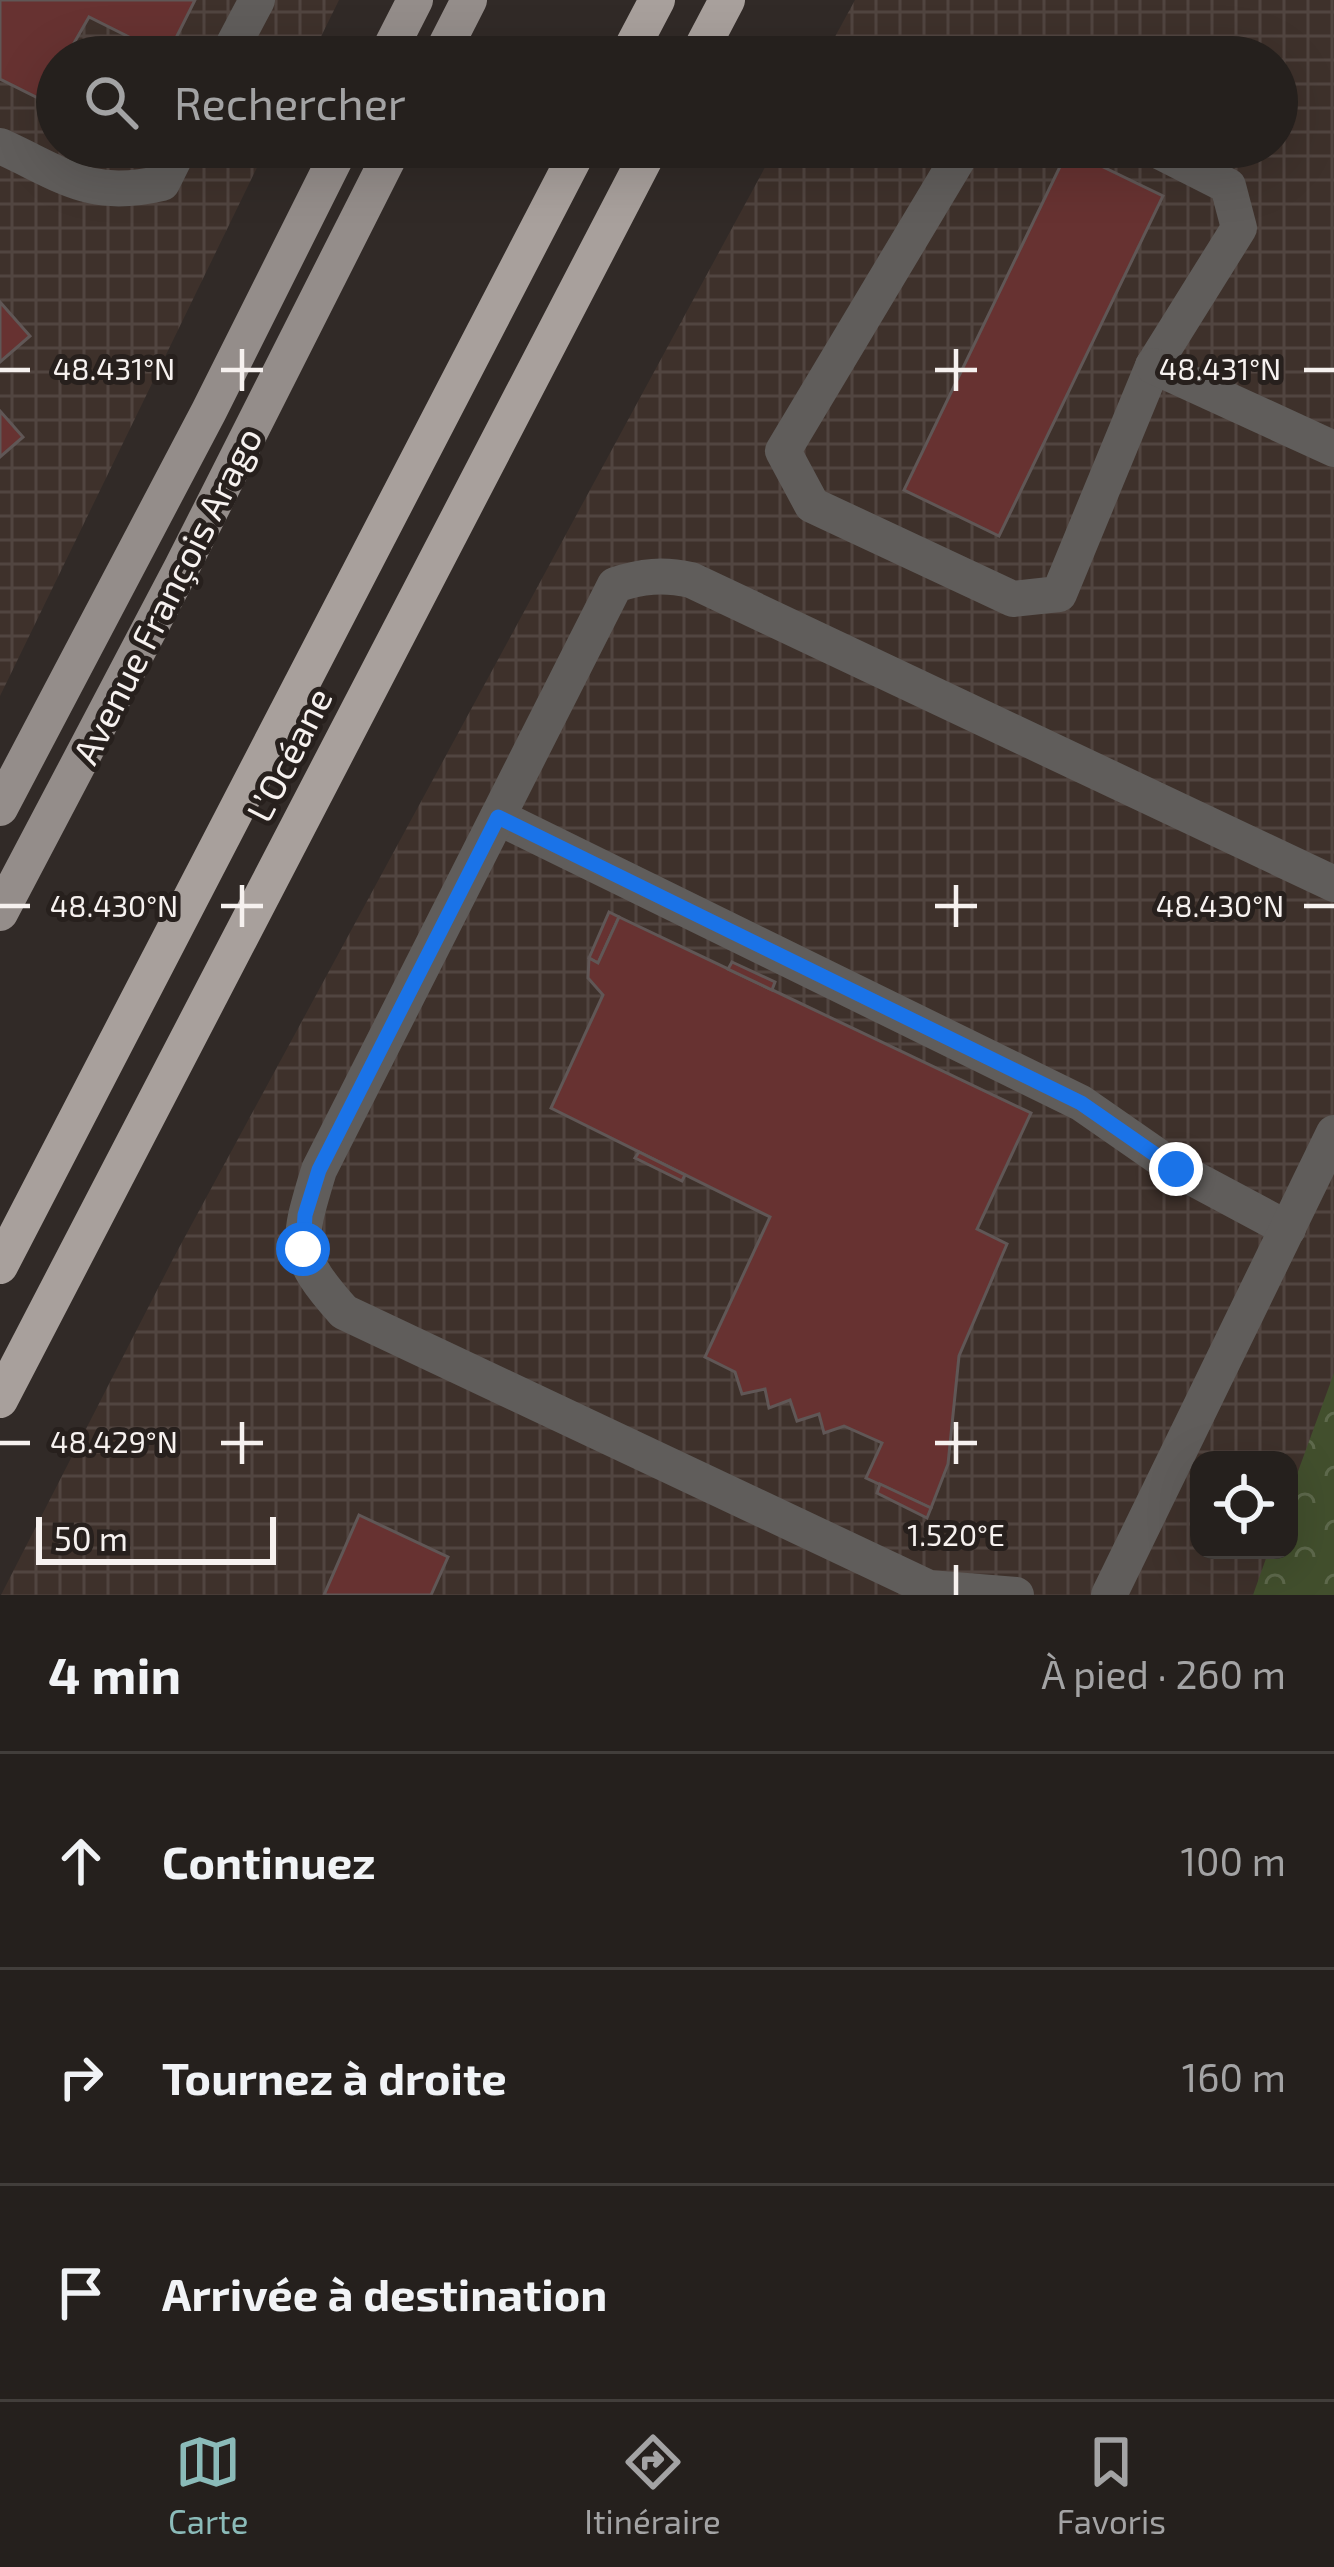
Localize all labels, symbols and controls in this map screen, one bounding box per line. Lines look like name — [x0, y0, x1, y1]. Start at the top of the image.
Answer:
search box — [36, 36, 1298, 168]
icon: search — [78, 69, 144, 135]
text: Rechercher — [174, 75, 406, 129]
text: 48.431°N — [53, 350, 175, 386]
text: 48.431°N — [1159, 350, 1281, 386]
street label: Avenue François Arago — [62, 420, 271, 771]
street label: L’Océane — [236, 680, 340, 828]
text: 48.430°N — [50, 887, 178, 923]
text: 48.430°N — [1156, 887, 1284, 923]
route end — [1149, 1142, 1203, 1196]
route start — [276, 1222, 330, 1276]
text: 48.429°N — [50, 1423, 178, 1459]
map controls — [1190, 1451, 1298, 1559]
button: locate — [1190, 1451, 1298, 1559]
scale bar — [36, 1511, 276, 1564]
text: 1.520°E — [907, 1516, 1005, 1552]
text: 50 m — [54, 1518, 128, 1558]
text: 4 min — [48, 1643, 181, 1704]
text: À pied · 260 m — [1041, 1650, 1286, 1697]
icon: ahead — [48, 1828, 114, 1894]
text: Continuez — [162, 1834, 376, 1888]
text: 100 m — [1181, 1837, 1286, 1884]
icon: right — [48, 2044, 114, 2110]
text: Tournez à droite — [162, 2050, 507, 2104]
text: 160 m — [1182, 2053, 1286, 2100]
icon: arrive — [48, 2260, 114, 2326]
text: Arrivée à destination — [162, 2266, 607, 2320]
tab: Carte — [168, 2429, 248, 2541]
tab: Itinéraire — [584, 2429, 721, 2541]
tab: Favoris — [1057, 2429, 1166, 2541]

